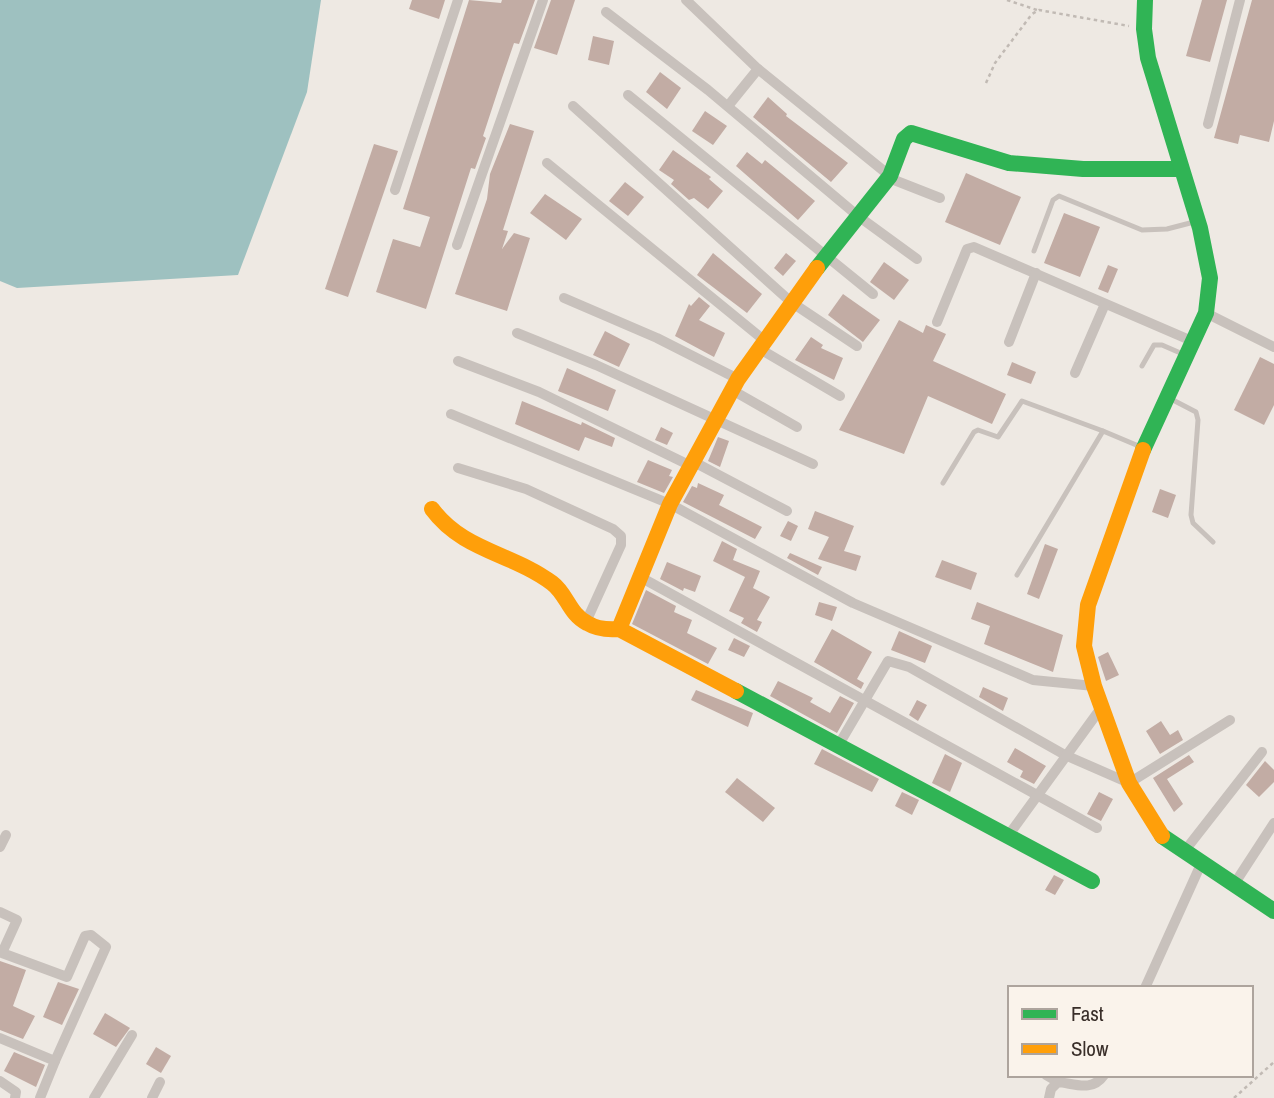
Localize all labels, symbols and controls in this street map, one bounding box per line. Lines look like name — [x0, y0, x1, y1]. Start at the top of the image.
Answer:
legend — [1008, 986, 1253, 1077]
text: Fast — [1071, 999, 1104, 1028]
text: Slow — [1071, 1034, 1109, 1063]

